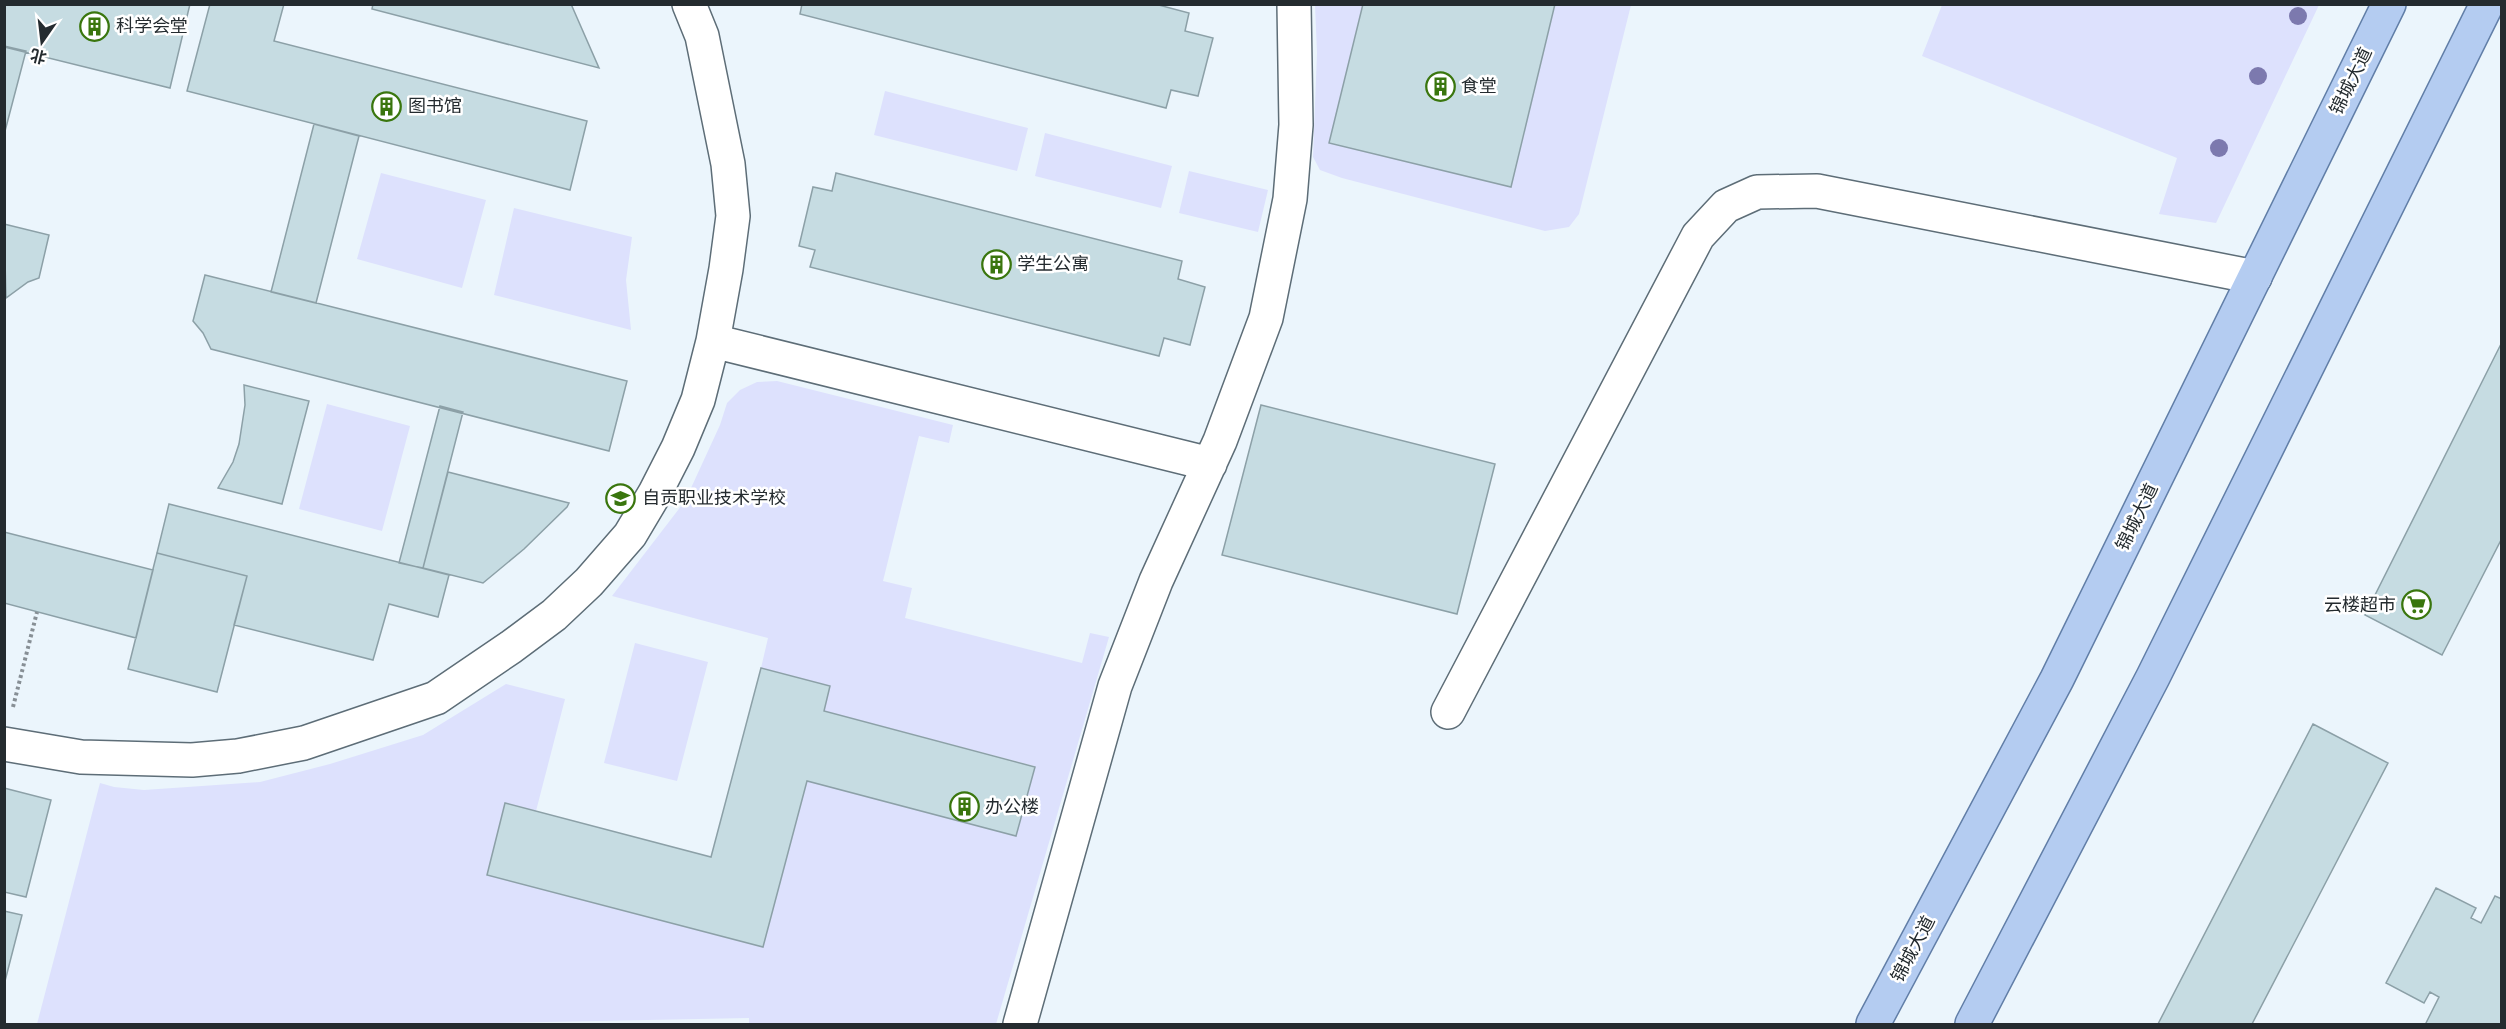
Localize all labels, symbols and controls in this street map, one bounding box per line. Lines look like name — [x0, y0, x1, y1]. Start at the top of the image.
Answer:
building icon: 科学会堂 — [79, 10, 111, 42]
north arrow — [12, 12, 72, 72]
place label: 科学会堂 — [116, 16, 188, 36]
street label: 锦城大道 — [2326, 44, 2376, 118]
text: 北 — [29, 46, 48, 66]
building icon: 食堂 — [1424, 70, 1456, 102]
place label: 食堂 — [1461, 76, 1497, 96]
building icon: 图书馆 — [371, 90, 403, 122]
place label: 图书馆 — [408, 96, 462, 116]
building icon: 学生公寓 — [980, 248, 1012, 280]
place label: 学生公寓 — [1017, 254, 1089, 274]
street label: 锦城大道 — [2112, 480, 2162, 554]
school or university icon: 自贡职业技术学校 — [605, 482, 637, 514]
place label: 自贡职业技术学校 — [642, 488, 786, 508]
supermarket icon: 云楼超市 — [2401, 589, 2433, 621]
place label: 云楼超市 — [2324, 595, 2396, 615]
building icon: 办公楼 — [948, 791, 980, 823]
place label: 办公楼 — [985, 797, 1039, 817]
street label: 锦城大道 — [1887, 913, 1939, 985]

